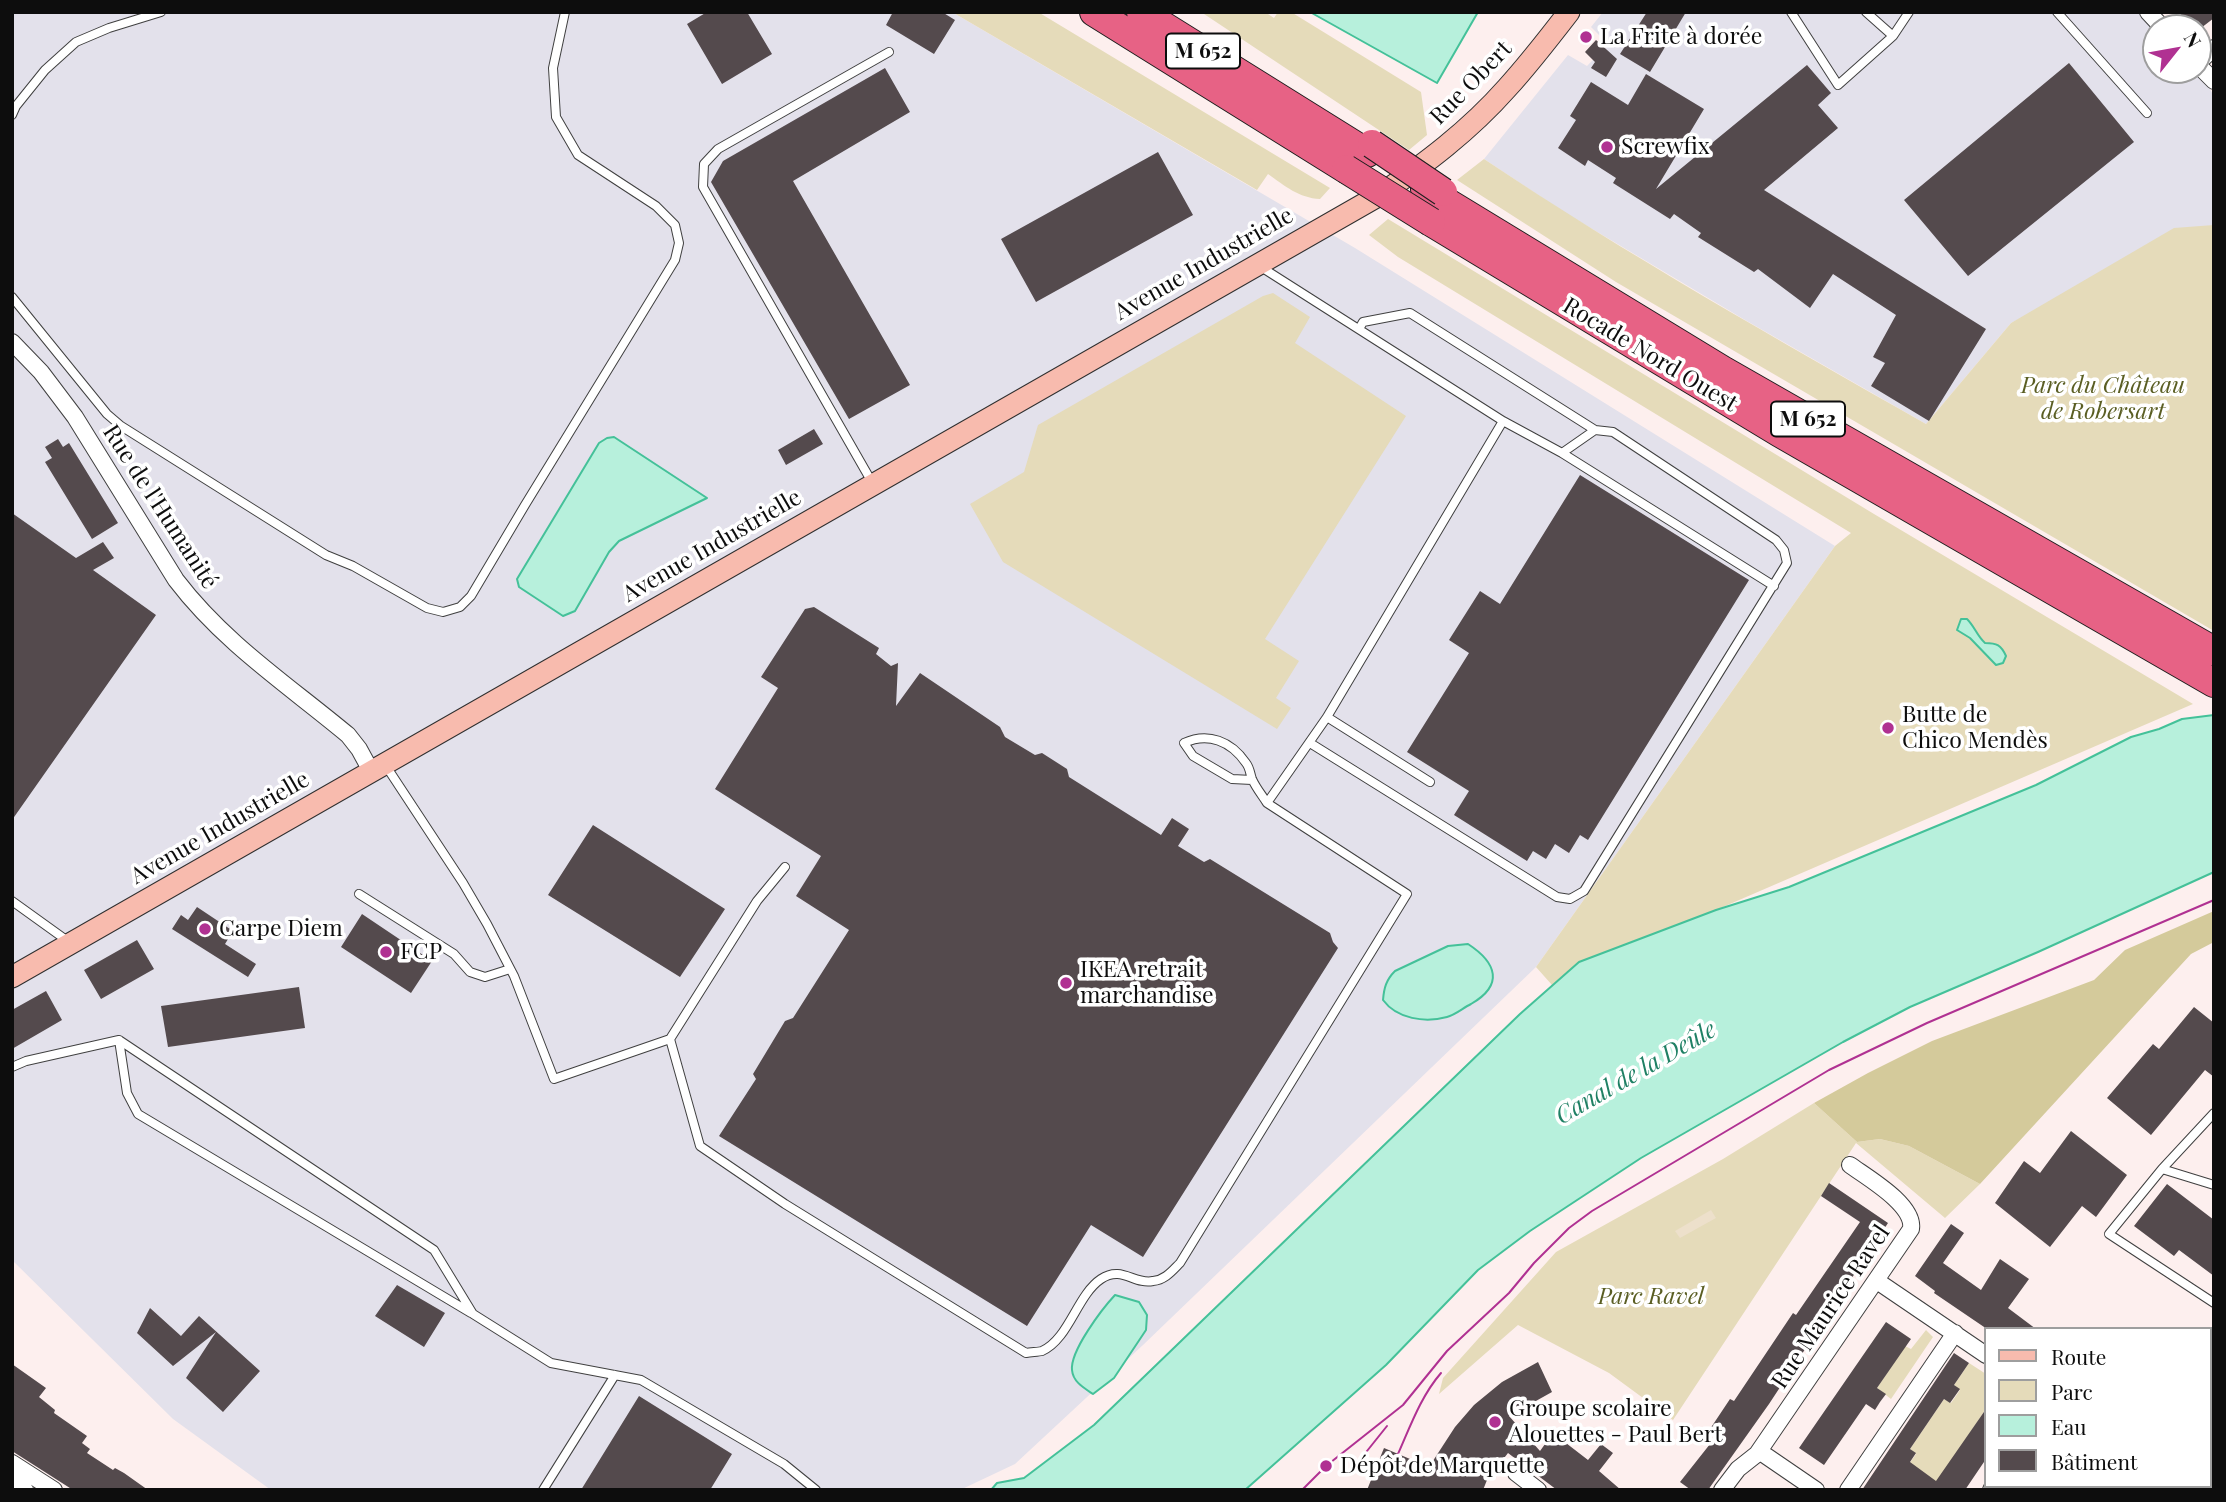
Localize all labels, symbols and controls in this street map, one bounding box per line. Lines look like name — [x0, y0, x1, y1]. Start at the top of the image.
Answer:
north arrow — [2142, 14, 2212, 84]
place label: La Frite à dorée — [1600, 23, 1762, 51]
text: N — [2179, 27, 2208, 52]
marker: La Frite à dorée — [1578, 29, 1594, 45]
road number: M 652 — [1166, 34, 1240, 68]
street label: Rue Obert — [1424, 35, 1518, 131]
place label: Screwfix — [1621, 133, 1710, 161]
marker: Screwfix — [1599, 139, 1615, 155]
street label: Avenue Industrielle — [1110, 202, 1298, 326]
street label: Rocade Nord Ouest — [1558, 292, 1742, 418]
park label: Parc du Château de Robersart — [2021, 372, 2185, 426]
road number: M 652 — [1771, 402, 1845, 436]
street label: Rue de l'Humanité — [97, 420, 223, 594]
street label: Avenue Industrielle — [618, 484, 806, 608]
place label: Butte de Chico Mendès — [1902, 701, 2048, 755]
marker: Butte de Chico Mendès — [1880, 720, 1896, 736]
street label: Avenue Industrielle — [126, 766, 314, 890]
place label: Carpe Diem — [219, 915, 343, 943]
marker: Carpe Diem — [197, 921, 213, 937]
place label: FCP — [400, 938, 442, 966]
marker: FCP — [378, 944, 394, 960]
place label: IKEA retrait marchandise — [1080, 956, 1214, 1010]
marker: IKEA retrait marchandise — [1058, 975, 1074, 991]
water label: Canal de la Deûle — [1551, 1015, 1721, 1131]
street label: Rue Maurice Ravel — [1766, 1220, 1896, 1394]
park label: Parc Ravel — [1598, 1283, 1704, 1311]
legend — [1984, 1327, 2212, 1488]
text: Route — [2051, 1342, 2106, 1370]
text: Parc — [2051, 1377, 2093, 1405]
place label: Groupe scolaire Alouettes - Paul Bert — [1509, 1395, 1722, 1449]
text: Eau — [2051, 1412, 2086, 1440]
marker: Groupe scolaire Alouettes - Paul Bert — [1487, 1414, 1503, 1430]
text: Bâtiment — [2051, 1447, 2137, 1475]
place label: Dépôt de Marquette — [1340, 1452, 1545, 1480]
marker: Dépôt de Marquette — [1318, 1458, 1334, 1474]

